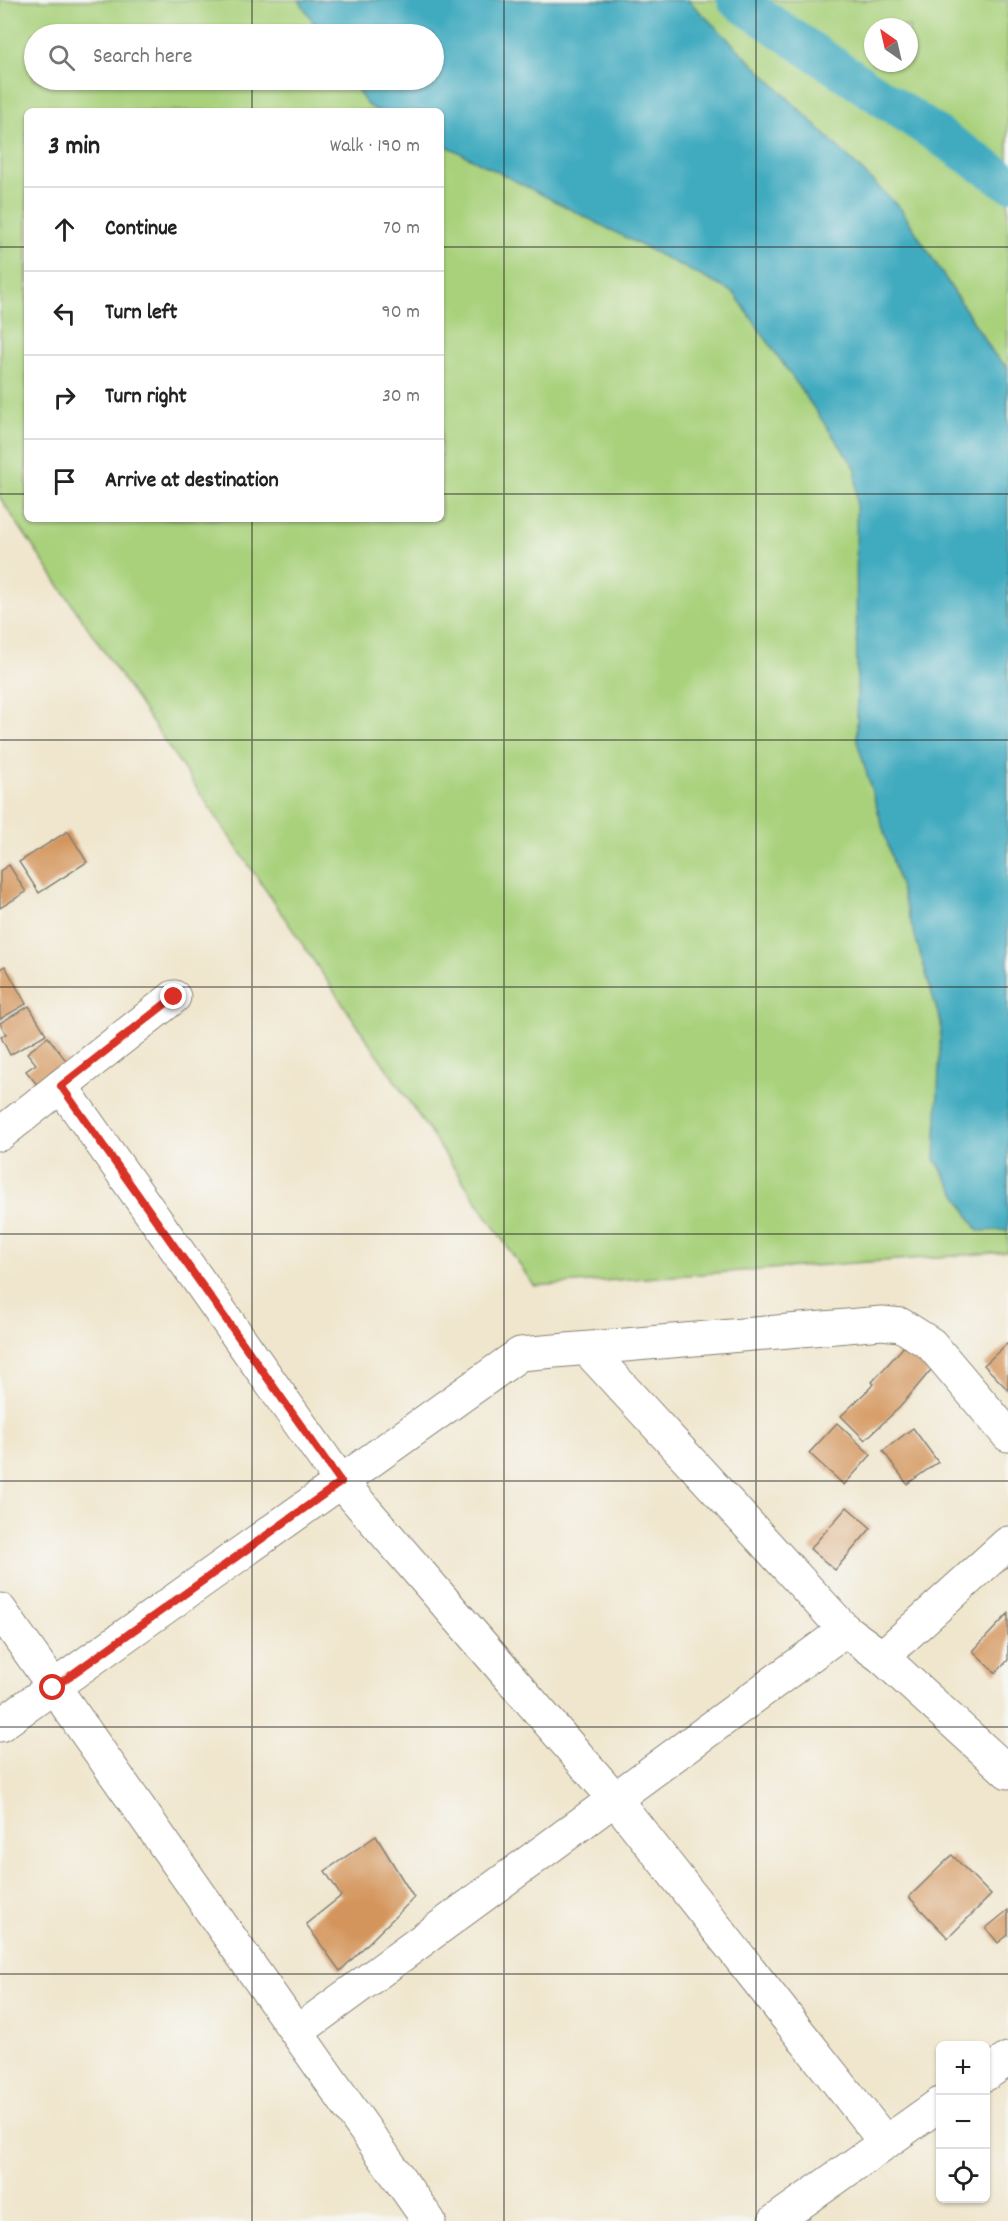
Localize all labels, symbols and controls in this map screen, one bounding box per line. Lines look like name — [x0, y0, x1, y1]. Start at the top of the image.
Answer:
north arrow — [864, 18, 918, 72]
search box — [24, 24, 444, 90]
icon: search — [45, 41, 78, 74]
text: Search here — [93, 42, 192, 73]
text: 3 min — [48, 129, 100, 166]
text: Walk · 190 m — [330, 133, 420, 161]
icon: ahead — [48, 213, 81, 246]
text: Continue — [105, 214, 177, 245]
text: 70 m — [383, 215, 420, 243]
icon: left — [48, 297, 81, 330]
text: Turn left — [105, 298, 177, 329]
text: 90 m — [382, 299, 420, 327]
icon: right — [48, 381, 81, 414]
text: Turn right — [105, 382, 187, 413]
text: 30 m — [382, 383, 420, 411]
icon: arrive — [48, 465, 81, 498]
text: Arrive at destination — [105, 466, 279, 497]
route end — [160, 983, 186, 1009]
route start — [39, 1674, 65, 1700]
map controls — [936, 2041, 990, 2203]
button: + — [936, 2041, 990, 2095]
button: − — [936, 2095, 990, 2149]
button: locate — [936, 2149, 990, 2203]

